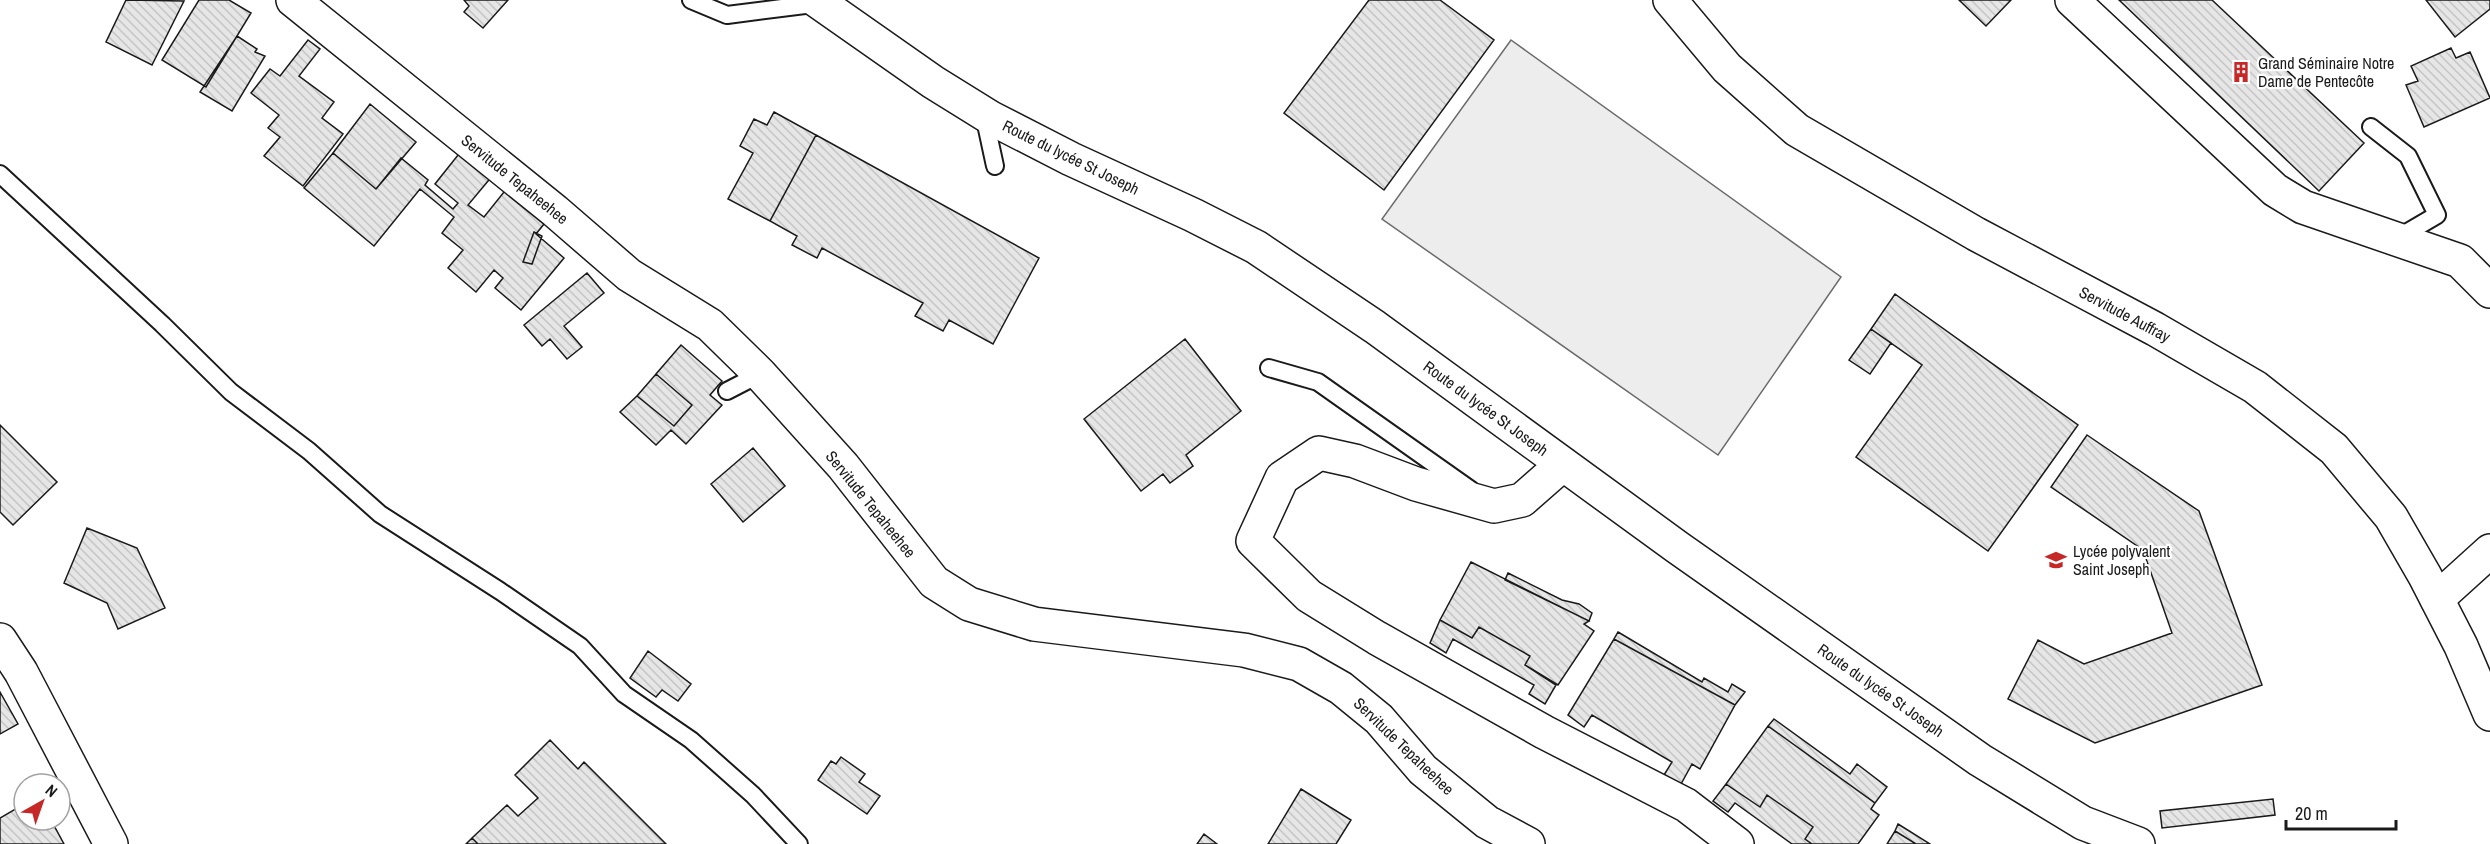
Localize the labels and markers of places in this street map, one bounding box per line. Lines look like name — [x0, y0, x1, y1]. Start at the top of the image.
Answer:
place label: Grand Séminaire Notre Dame de Pentecôte — [2258, 52, 2394, 92]
building icon: Grand Séminaire Notre Dame de Pentecôte — [2229, 60, 2253, 84]
place label: Lycée polyvalent Saint Joseph — [2073, 540, 2171, 580]
school or university icon: Lycée polyvalent Saint Joseph — [2044, 548, 2068, 572]

